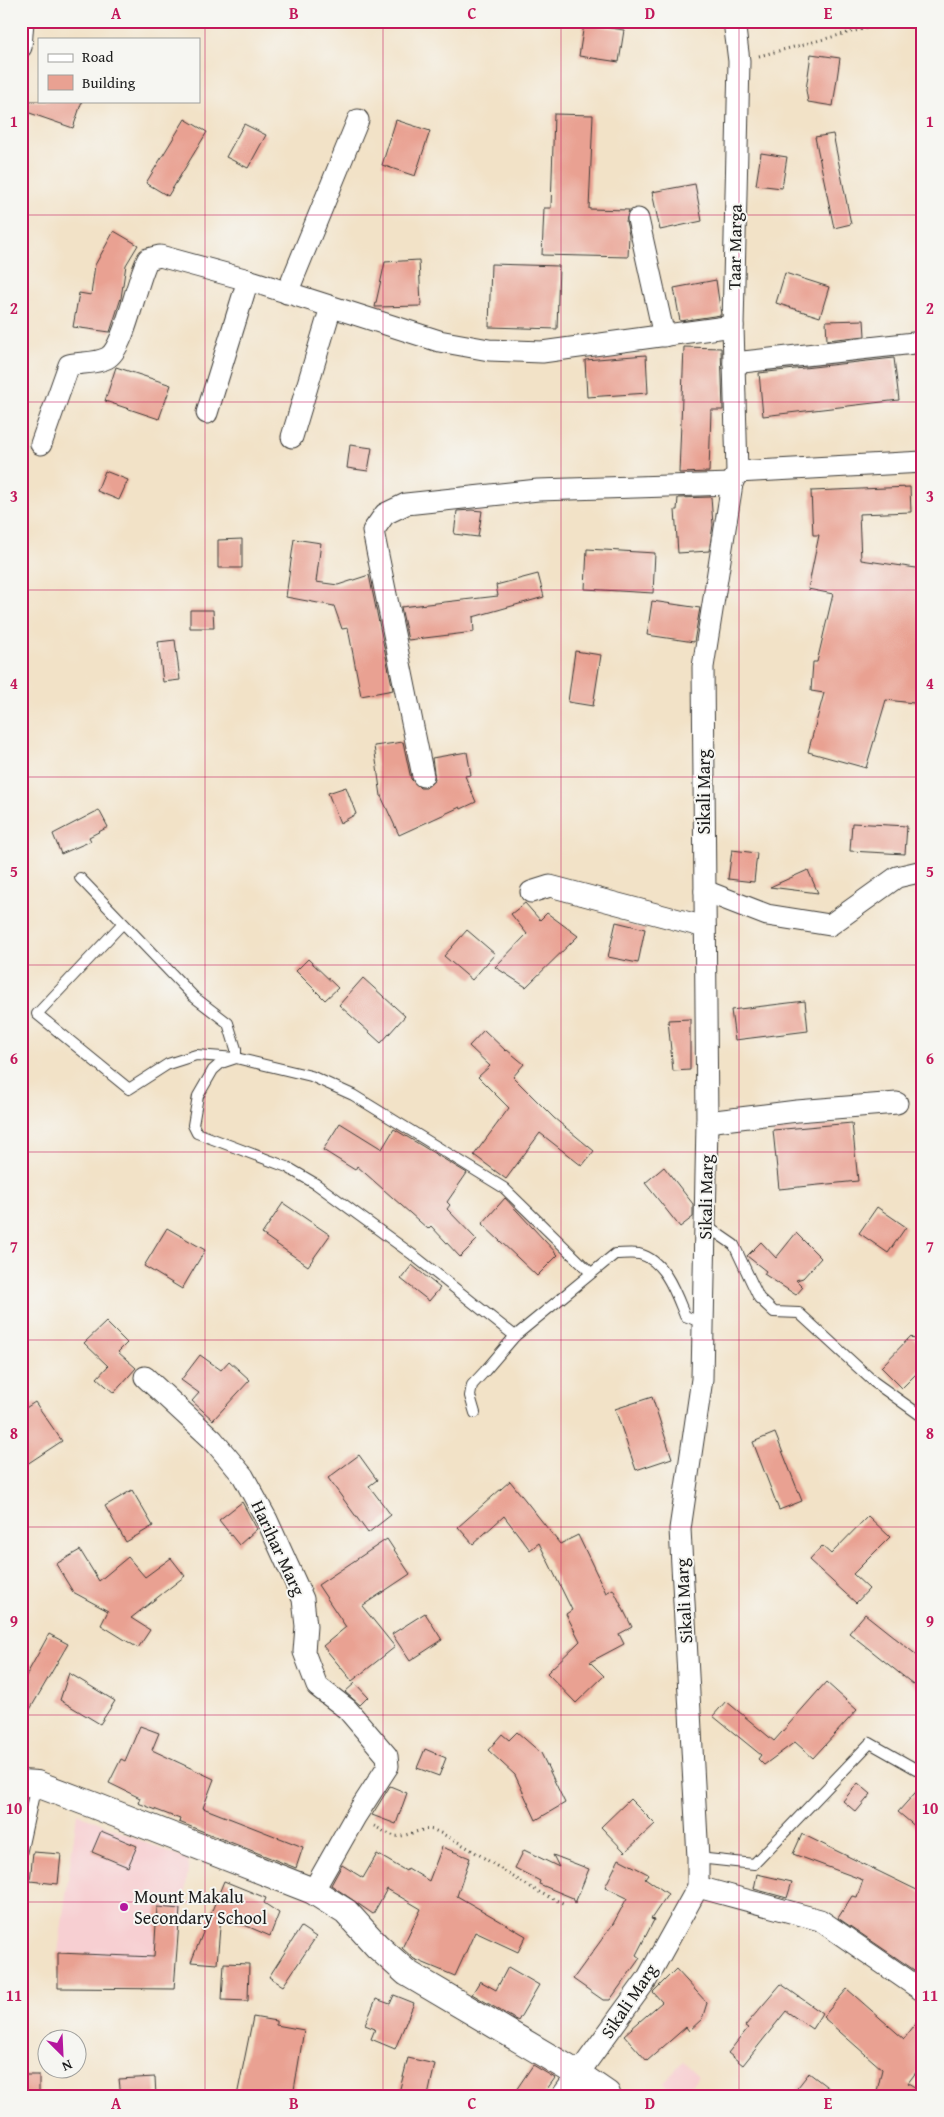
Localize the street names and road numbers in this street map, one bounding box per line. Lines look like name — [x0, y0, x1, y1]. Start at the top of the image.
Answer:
street label: Taar Marga — [720, 203, 749, 290]
street label: Sikali Marg — [690, 749, 717, 835]
street label: Sikali Marg — [691, 1154, 720, 1240]
street label: Harihar Marg — [245, 1496, 312, 1600]
street label: Sikali Marg — [668, 1558, 699, 1644]
street label: Sikali Marg — [594, 1958, 664, 2044]

